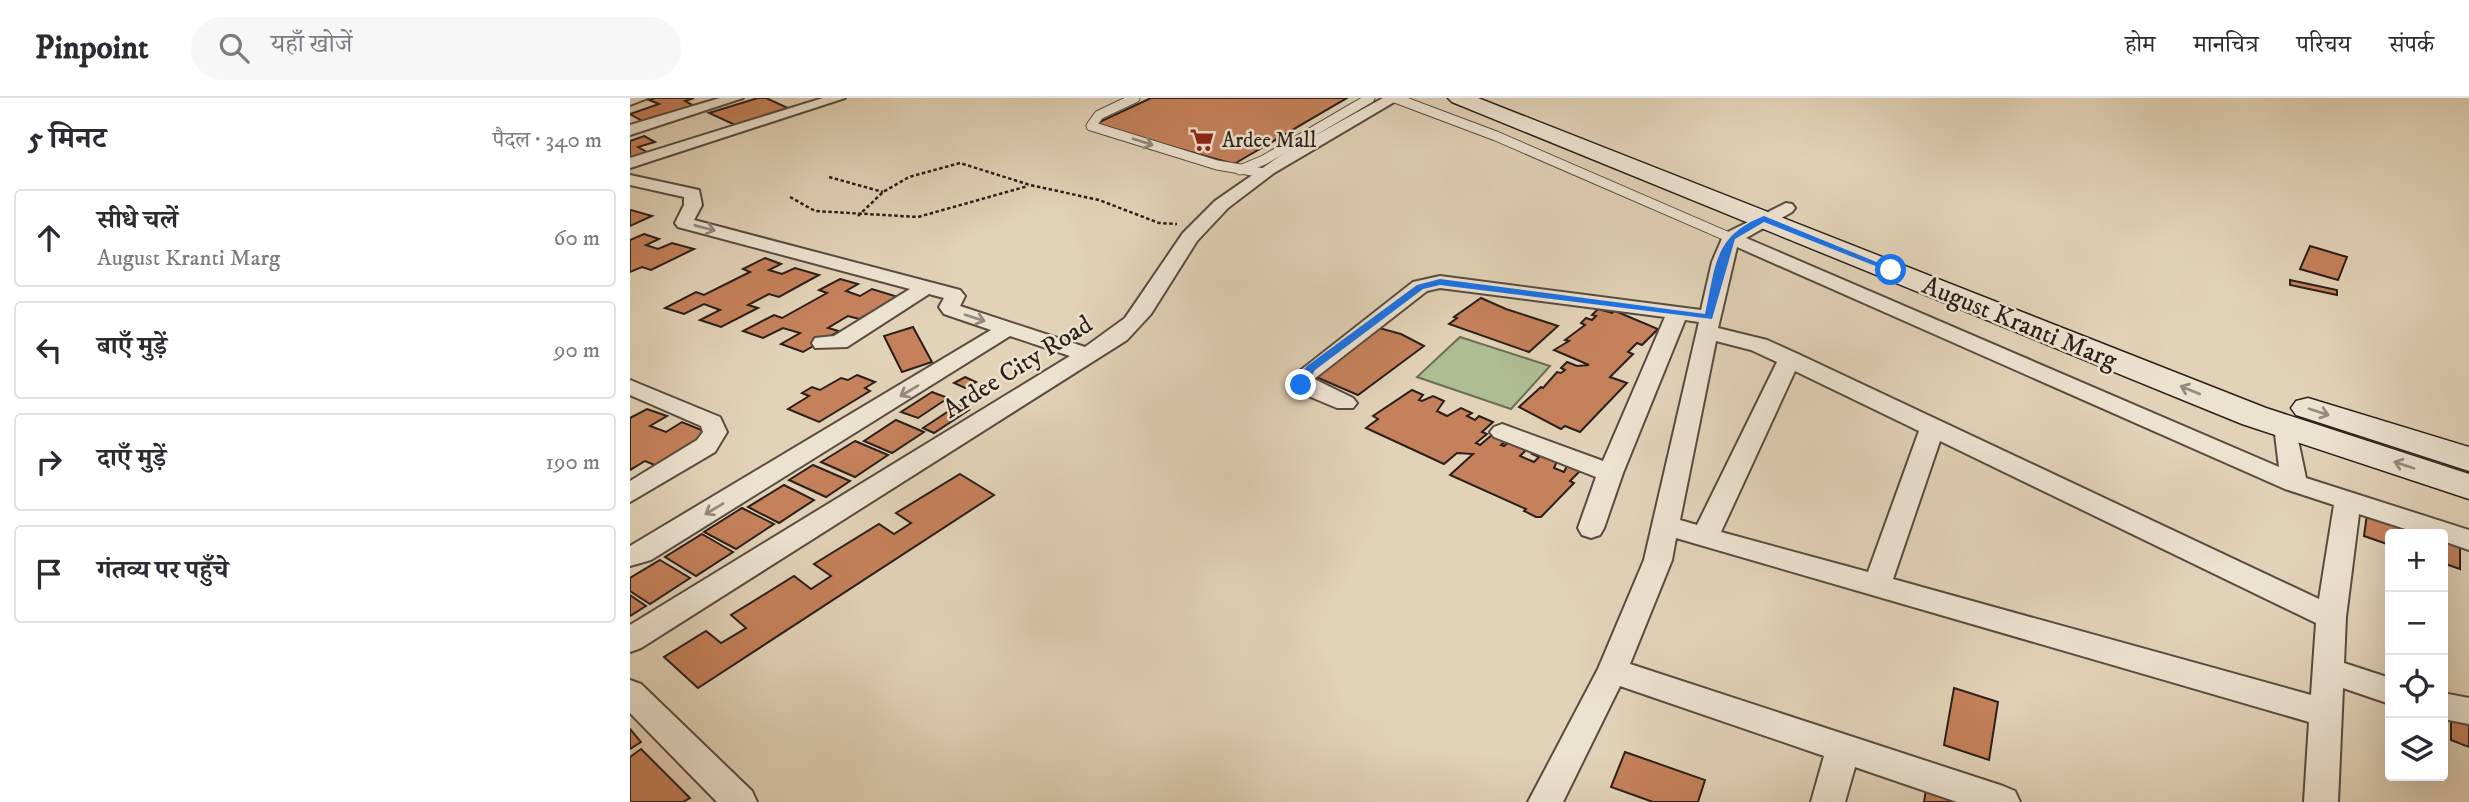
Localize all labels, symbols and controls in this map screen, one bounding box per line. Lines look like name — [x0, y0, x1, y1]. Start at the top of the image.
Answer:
search box — [191, 17, 681, 80]
text: Pinpoint — [35, 28, 149, 69]
text: यहाँ खोजें — [271, 28, 352, 61]
icon: search — [215, 29, 253, 67]
text: होम — [2125, 30, 2155, 60]
text: मानचित्र — [2193, 30, 2259, 60]
text: परिचय — [2297, 30, 2351, 60]
text: संपर्क — [2389, 30, 2434, 60]
text: 5 मिनट — [28, 121, 106, 158]
text: पैदल · 340 m — [493, 126, 602, 155]
supermarket icon: Ardee Mall — [1188, 126, 1216, 154]
place label: Ardee Mall — [1222, 128, 1317, 154]
one-way arrow — [1132, 137, 1154, 150]
text: सीधे चलें — [97, 204, 178, 237]
icon: ahead — [30, 219, 68, 257]
one-way arrow — [694, 223, 716, 236]
text: 60 m — [553, 224, 600, 253]
text: August Kranti Marg — [97, 244, 280, 273]
route start — [1875, 254, 1906, 285]
street label: August Kranti Marg — [1917, 269, 2122, 378]
street label: Ardee City Road — [937, 308, 1099, 426]
one-way arrow — [964, 313, 986, 325]
text: बाएँ मुड़ें — [97, 330, 167, 363]
icon: left — [30, 331, 68, 369]
text: 90 m — [554, 336, 600, 365]
route end — [1285, 369, 1316, 400]
one-way arrow — [2179, 382, 2201, 395]
one-way arrow — [899, 385, 919, 399]
one-way arrow — [2308, 407, 2330, 419]
text: दाएँ मुड़ें — [97, 442, 166, 475]
icon: right — [30, 443, 68, 481]
text: 190 m — [546, 448, 600, 477]
one-way arrow — [2394, 458, 2416, 470]
one-way arrow — [704, 502, 724, 516]
map controls — [2385, 529, 2448, 781]
button: + — [2385, 529, 2448, 592]
text: गंतव्य पर पहुँचे — [97, 554, 228, 587]
icon: arrive — [30, 555, 68, 593]
button: − — [2385, 592, 2448, 655]
button: locate — [2385, 655, 2448, 718]
button: layers — [2385, 718, 2448, 781]

